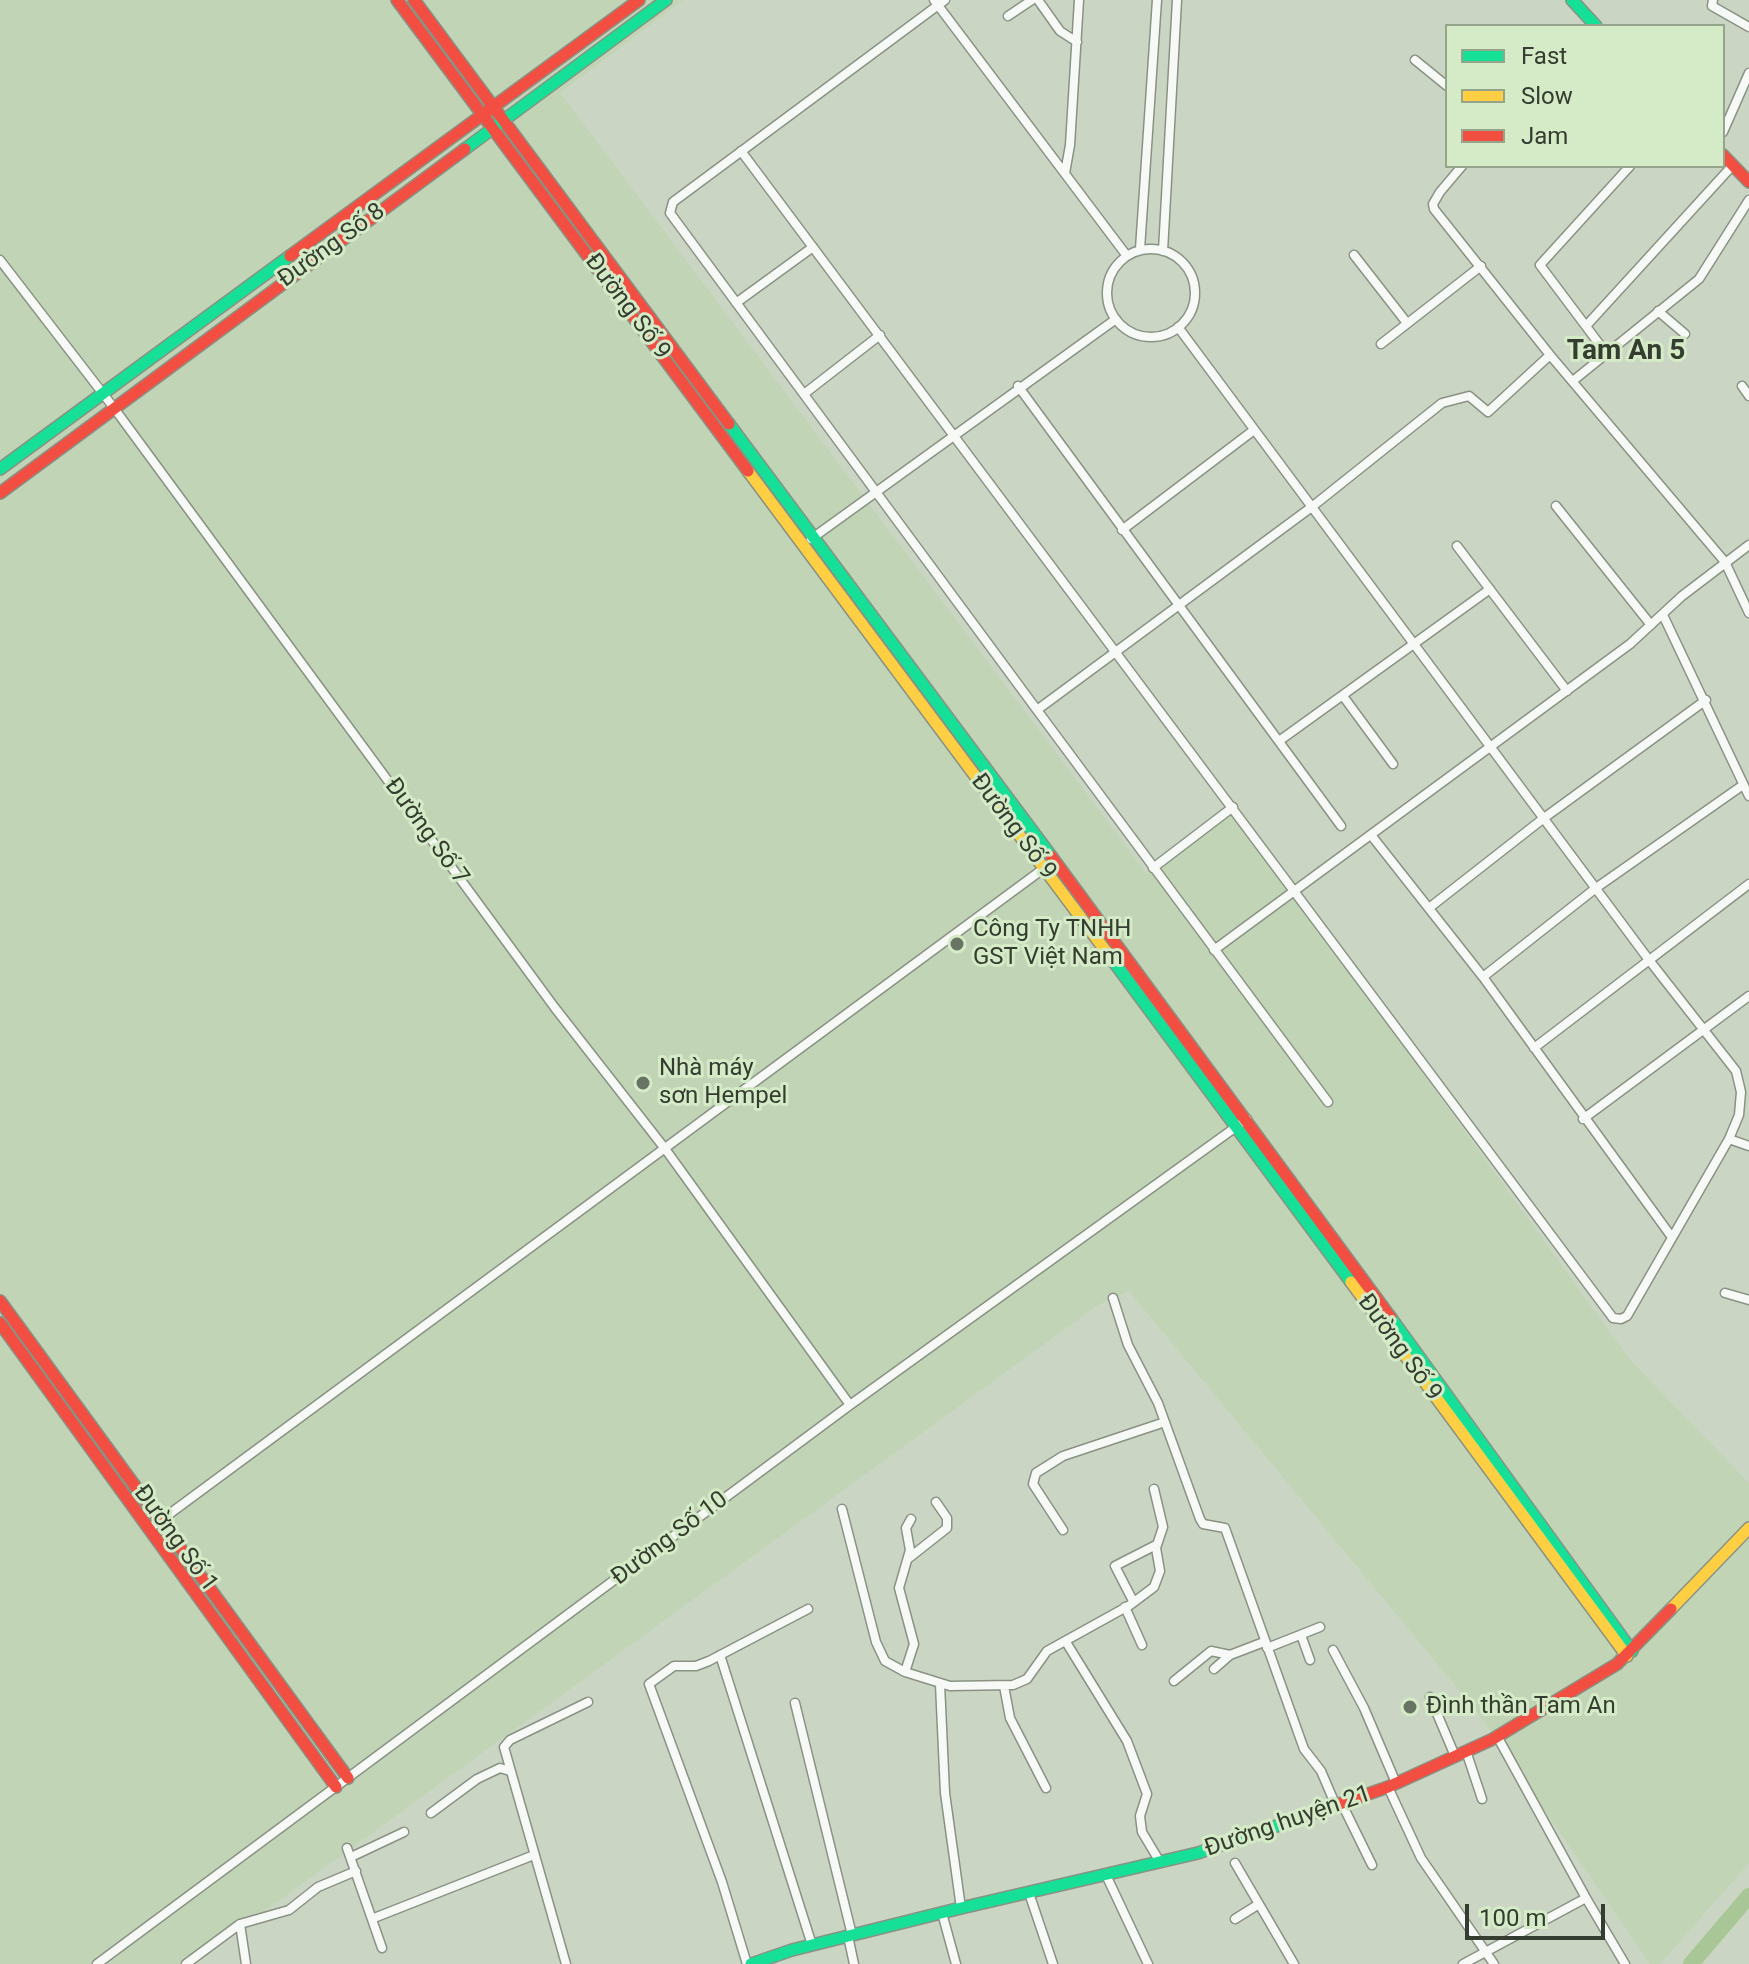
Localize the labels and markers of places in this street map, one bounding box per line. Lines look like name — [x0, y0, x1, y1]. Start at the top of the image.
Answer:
place label: Công Ty TNHH GST Việt Nam — [973, 916, 1131, 972]
marker: Công Ty TNHH GST Việt Nam — [948, 935, 966, 953]
place label: Nhà máy sơn Hempel — [659, 1055, 787, 1111]
marker: Nhà máy sơn Hempel — [634, 1074, 652, 1092]
place label: Đình thần Tam An — [1426, 1693, 1616, 1721]
marker: Đình thần Tam An — [1401, 1698, 1419, 1716]

